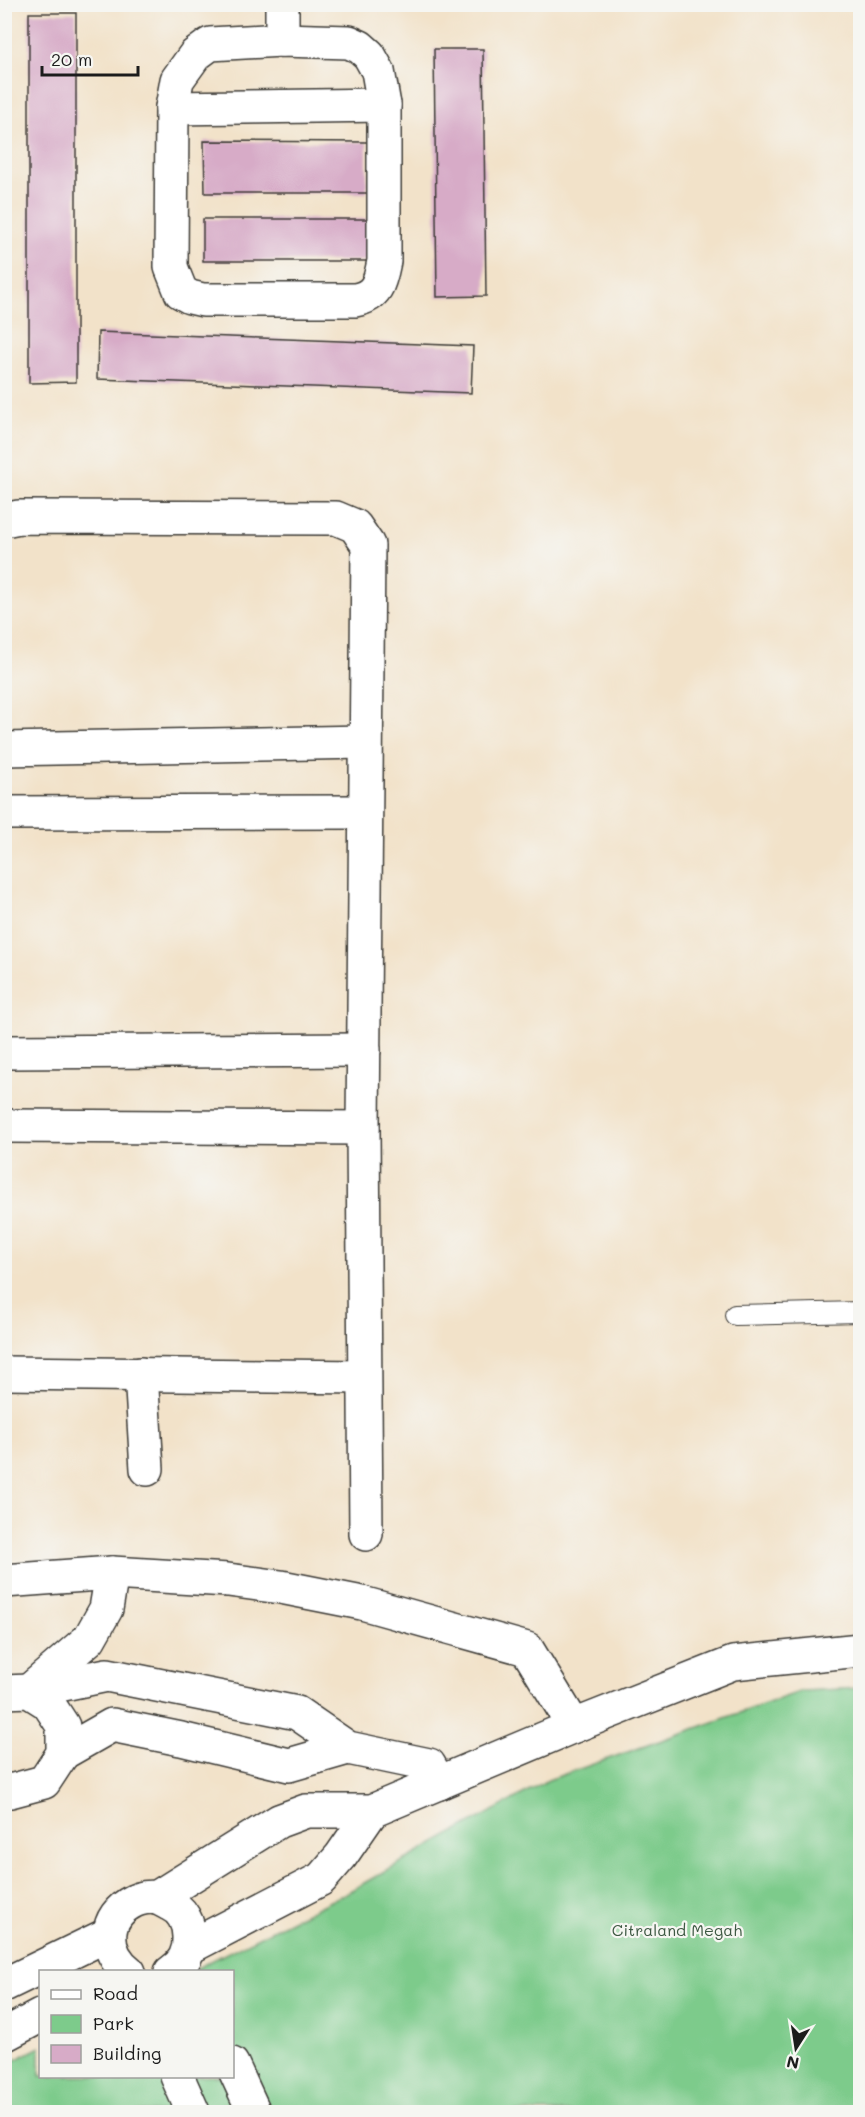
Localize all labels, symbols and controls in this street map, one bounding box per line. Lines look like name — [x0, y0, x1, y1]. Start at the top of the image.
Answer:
scale bar — [42, 39, 138, 77]
text: 20 m — [51, 47, 92, 71]
park label: Citraland Megah — [612, 1919, 742, 1940]
legend — [39, 1970, 234, 2078]
text: Road — [93, 1981, 138, 2005]
text: Park — [93, 2011, 134, 2035]
north arrow — [766, 2018, 826, 2078]
text: Building — [93, 2041, 161, 2065]
text: N — [785, 2052, 801, 2075]

